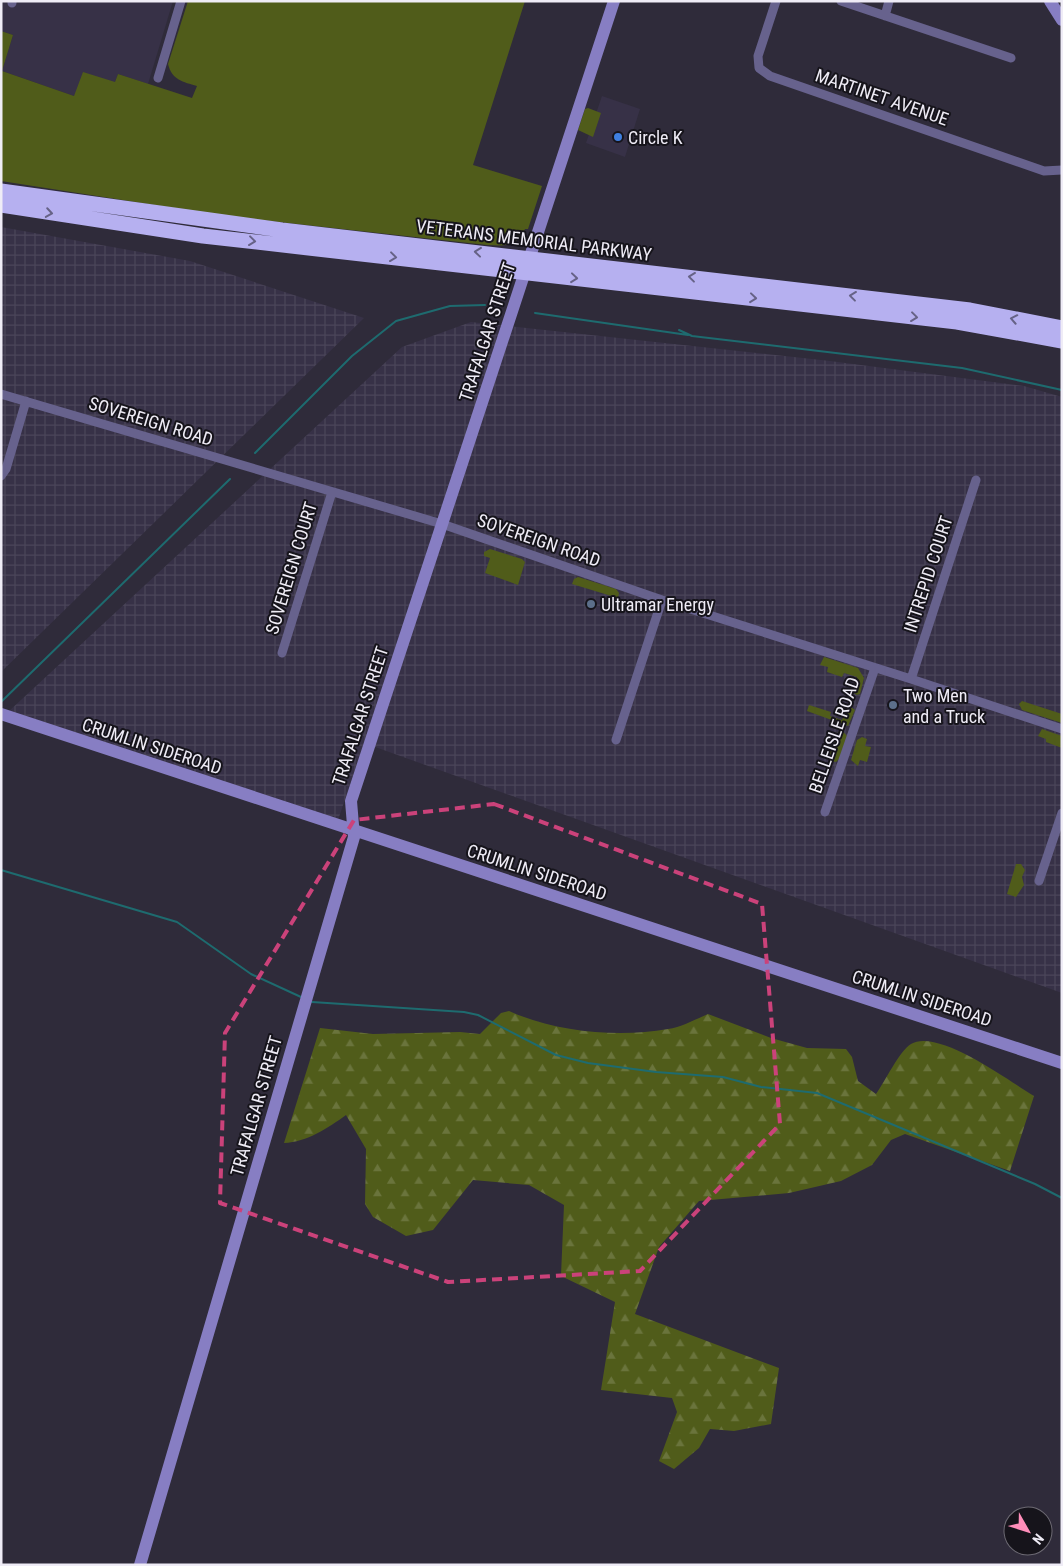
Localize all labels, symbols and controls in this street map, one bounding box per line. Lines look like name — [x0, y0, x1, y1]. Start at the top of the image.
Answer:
street label: MARTINET AVENUE — [813, 64, 951, 130]
place label: Circle K — [628, 127, 683, 148]
marker: Circle K — [612, 131, 624, 143]
one-way arrow — [45, 207, 54, 217]
street label: VETERANS MEMORIAL PARKWAY — [415, 215, 654, 265]
one-way arrow — [248, 235, 256, 246]
one-way arrow — [474, 247, 482, 258]
one-way arrow — [389, 251, 397, 262]
street label: TRAFALGAR STREET — [455, 260, 519, 404]
one-way arrow — [570, 272, 578, 283]
one-way arrow — [687, 272, 695, 283]
one-way arrow — [749, 292, 757, 303]
one-way arrow — [849, 292, 857, 302]
one-way arrow — [911, 311, 919, 322]
one-way arrow — [1009, 314, 1018, 324]
street label: SOVEREIGN ROAD — [86, 392, 216, 450]
street label: SOVEREIGN COURT — [261, 499, 321, 637]
street label: SOVEREIGN ROAD — [475, 509, 603, 571]
street label: INTREPID COURT — [899, 513, 957, 635]
place label: Ultramar Energy — [601, 594, 714, 615]
marker: Ultramar Energy — [585, 598, 597, 610]
street label: TRAFALGAR STREET — [328, 644, 392, 788]
street label: BELLEISLE ROAD — [804, 674, 864, 796]
place label: Two Men and a Truck — [903, 685, 985, 727]
marker: Two Men and a Truck — [887, 699, 899, 711]
street label: CRUMLIN SIDEROAD — [79, 713, 225, 779]
street label: CRUMLIN SIDEROAD — [464, 839, 610, 905]
street label: CRUMLIN SIDEROAD — [849, 965, 995, 1031]
street label: TRAFALGAR STREET — [226, 1033, 286, 1179]
north arrow — [1003, 1506, 1053, 1556]
text: N — [1029, 1531, 1047, 1548]

